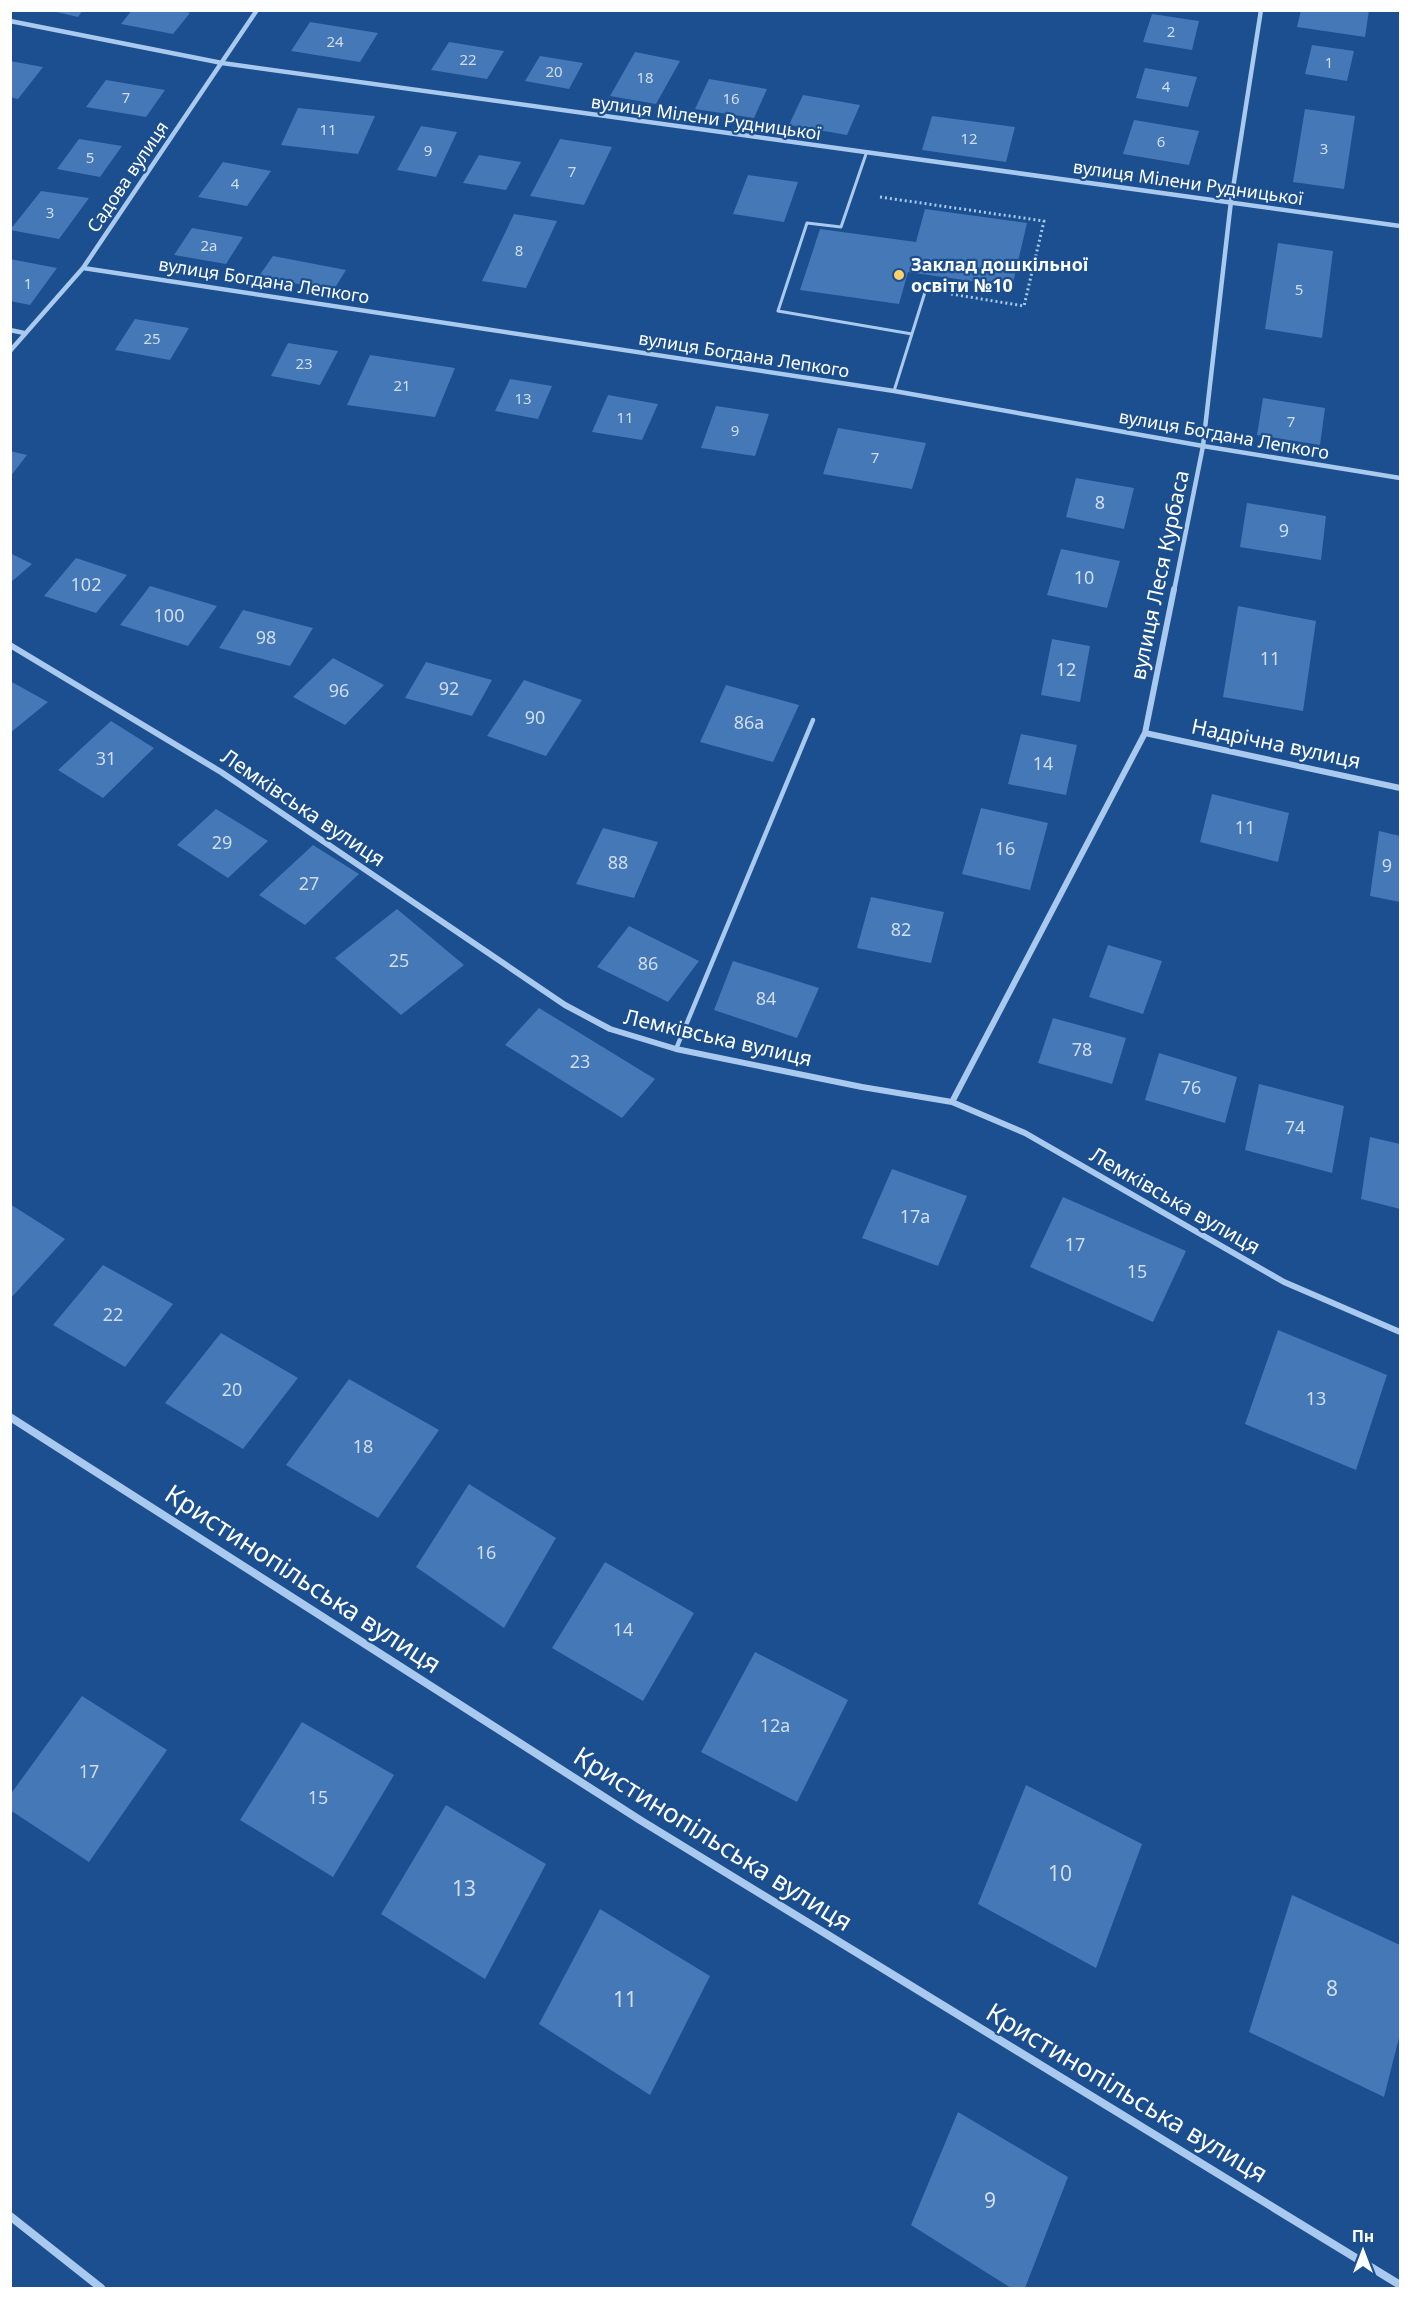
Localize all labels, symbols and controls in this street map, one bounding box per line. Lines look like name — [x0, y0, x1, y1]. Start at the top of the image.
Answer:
house number: 2 — [1167, 21, 1175, 41]
house number: 24 — [326, 31, 344, 51]
house number: 22 — [459, 49, 477, 69]
house number: 1 — [1325, 52, 1333, 72]
house number: 20 — [545, 61, 563, 81]
house number: 18 — [636, 67, 654, 87]
house number: 4 — [1162, 76, 1171, 96]
house number: 7 — [122, 87, 130, 107]
house number: 16 — [722, 88, 740, 108]
street label: вулиця Мілени Рудницької — [590, 89, 823, 145]
street label: Садова вулиця — [81, 116, 173, 237]
house number: 11 — [319, 119, 337, 139]
house number: 12 — [960, 128, 978, 148]
house number: 6 — [1157, 131, 1165, 151]
house number: 3 — [1320, 138, 1328, 158]
house number: 9 — [424, 140, 432, 160]
house number: 5 — [86, 147, 94, 167]
street label: вулиця Мілени Рудницької — [1072, 154, 1305, 210]
house number: 7 — [568, 161, 576, 181]
house number: 4 — [231, 173, 240, 193]
house number: 3 — [46, 202, 54, 222]
house number: 2а — [201, 235, 217, 255]
house number: 8 — [515, 240, 523, 260]
street label: вулиця Богдана Лепкого — [157, 251, 371, 309]
place label: Заклад дошкільної освіти №10 — [911, 252, 1089, 297]
marker: Заклад дошкільної освіти №10 — [892, 268, 906, 282]
house number: 1 — [24, 273, 32, 293]
house number: 5 — [1295, 279, 1303, 299]
street label: вулиця Богдана Лепкого — [637, 325, 851, 383]
house number: 25 — [143, 328, 161, 348]
house number: 23 — [295, 353, 313, 373]
house number: 21 — [393, 375, 411, 395]
house number: 13 — [514, 388, 532, 408]
street label: вулиця Богдана Лепкого — [1117, 404, 1331, 464]
house number: 11 — [616, 407, 634, 427]
house number: 7 — [1287, 411, 1295, 431]
house number: 9 — [731, 420, 739, 440]
house number: 7 — [871, 447, 879, 467]
street label: вулиця Леся Курбаса — [1123, 467, 1195, 682]
house number: 8 — [1095, 490, 1105, 514]
house number: 9 — [1279, 518, 1289, 542]
house number: 10 — [1074, 565, 1094, 589]
house number: 102 — [71, 572, 101, 596]
house number: 100 — [154, 603, 184, 627]
house number: 98 — [256, 625, 276, 649]
house number: 11 — [1260, 646, 1280, 670]
house number: 12 — [1056, 657, 1076, 681]
house number: 92 — [439, 676, 459, 700]
house number: 96 — [329, 678, 349, 702]
house number: 90 — [525, 705, 545, 729]
house number: 86а — [734, 710, 764, 734]
street label: Надрічна вулиця — [1189, 711, 1363, 775]
street label: Лемківська вулиця — [216, 742, 391, 872]
house number: 31 — [96, 746, 116, 770]
house number: 14 — [1033, 751, 1053, 775]
house number: 11 — [1235, 815, 1255, 839]
house number: 29 — [212, 830, 232, 854]
house number: 16 — [995, 836, 1015, 860]
house number: 88 — [608, 850, 628, 874]
house number: 9 — [1382, 853, 1392, 877]
house number: 27 — [299, 871, 319, 895]
house number: 82 — [891, 917, 911, 941]
house number: 25 — [389, 948, 409, 972]
house number: 86 — [638, 951, 658, 975]
house number: 84 — [756, 986, 776, 1010]
street label: Лемківська вулиця — [622, 1002, 815, 1072]
house number: 78 — [1072, 1037, 1092, 1061]
house number: 23 — [570, 1049, 590, 1073]
house number: 76 — [1181, 1075, 1201, 1099]
house number: 74 — [1285, 1115, 1305, 1139]
street label: Лемківська вулиця — [1085, 1140, 1266, 1260]
house number: 17а — [900, 1204, 930, 1228]
house number: 17 — [1065, 1232, 1085, 1256]
house number: 15 — [1127, 1259, 1147, 1283]
house number: 22 — [103, 1302, 123, 1326]
house number: 20 — [222, 1377, 242, 1401]
house number: 13 — [1306, 1386, 1326, 1410]
house number: 18 — [353, 1434, 373, 1458]
street label: Кристинопільська вулиця — [158, 1475, 449, 1681]
house number: 16 — [476, 1540, 496, 1564]
house number: 14 — [613, 1617, 633, 1641]
house number: 12а — [760, 1713, 790, 1737]
street label: Кристинопільська вулиця — [567, 1737, 860, 1939]
house number: 17 — [79, 1759, 99, 1783]
house number: 15 — [308, 1785, 328, 1809]
house number: 10 — [1048, 1859, 1072, 1887]
house number: 13 — [452, 1874, 476, 1902]
house number: 8 — [1326, 1974, 1338, 2002]
house number: 11 — [613, 1985, 637, 2013]
street label: Кристинопільська вулиця — [980, 1994, 1275, 2191]
house number: 9 — [984, 2186, 996, 2214]
north arrow — [1333, 2221, 1393, 2281]
text: Пн — [1352, 2225, 1374, 2247]

